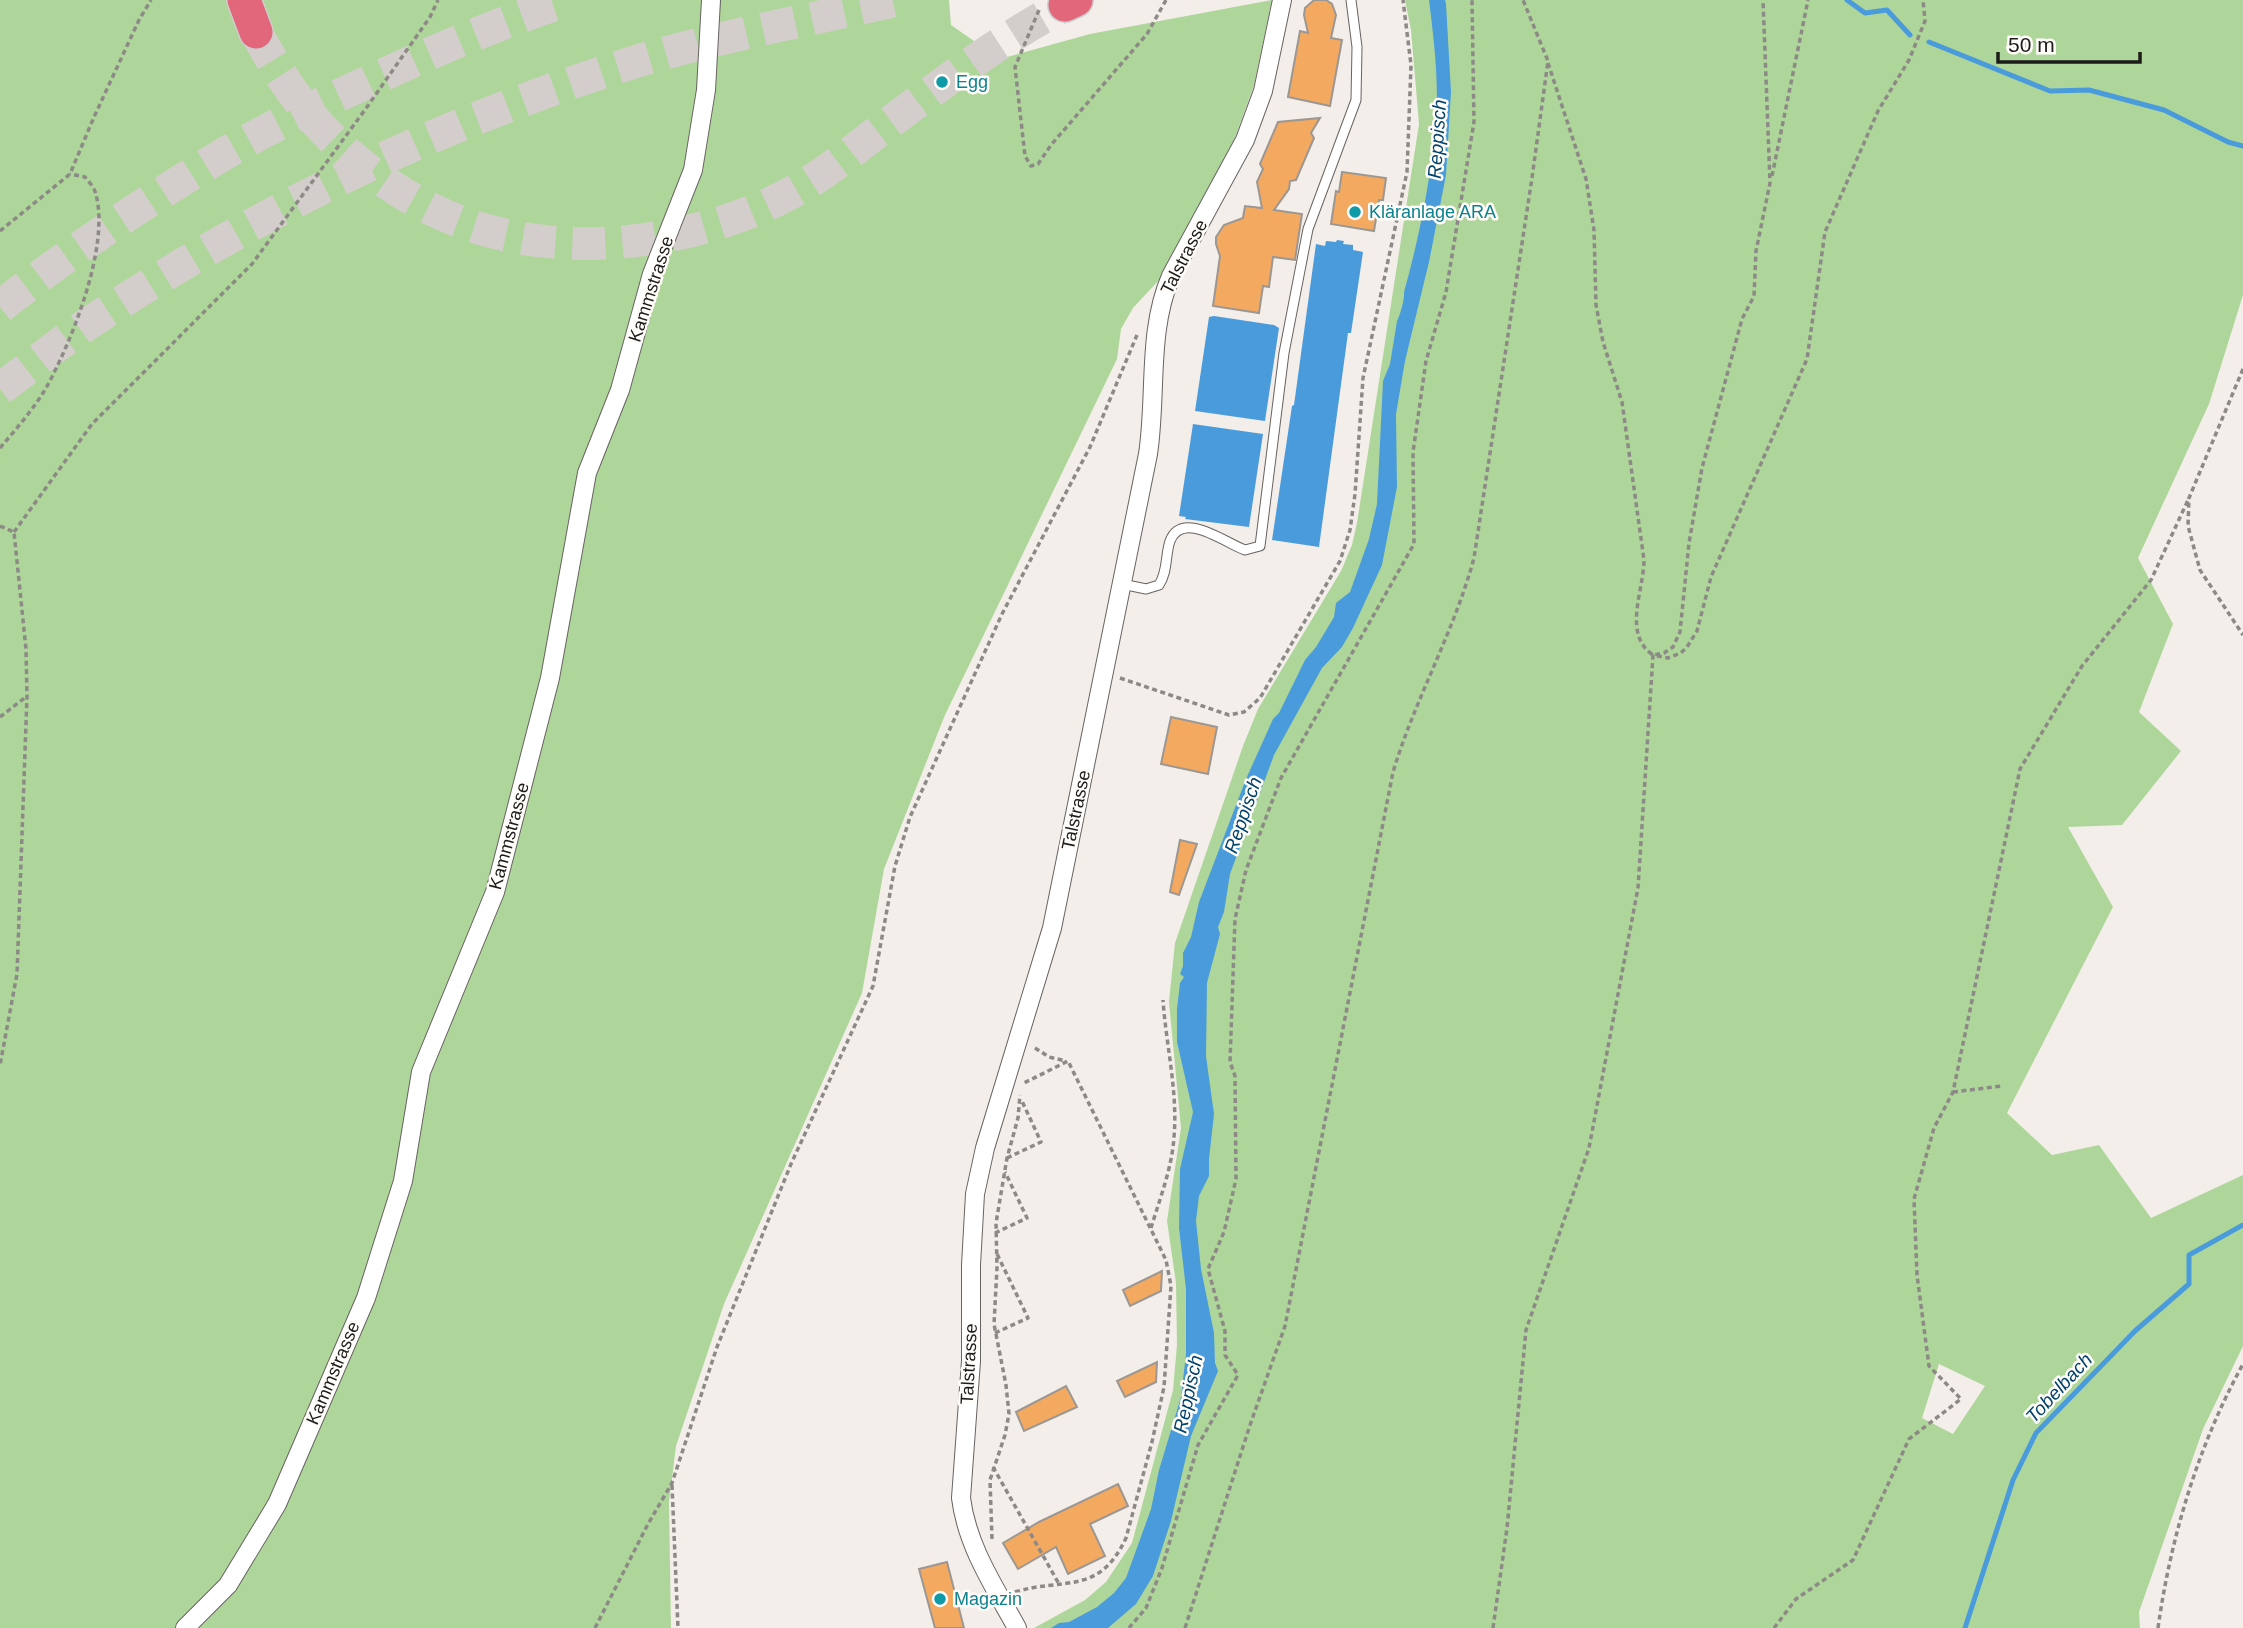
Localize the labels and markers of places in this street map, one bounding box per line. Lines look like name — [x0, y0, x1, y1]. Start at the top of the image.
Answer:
place label: Egg — [956, 72, 988, 92]
marker: Egg — [934, 74, 950, 90]
place label: Kläranlage ARA — [1369, 202, 1496, 222]
marker: Kläranlage ARA — [1347, 204, 1363, 220]
place label: Magazin — [954, 1589, 1022, 1609]
marker: Magazin — [932, 1591, 948, 1607]

